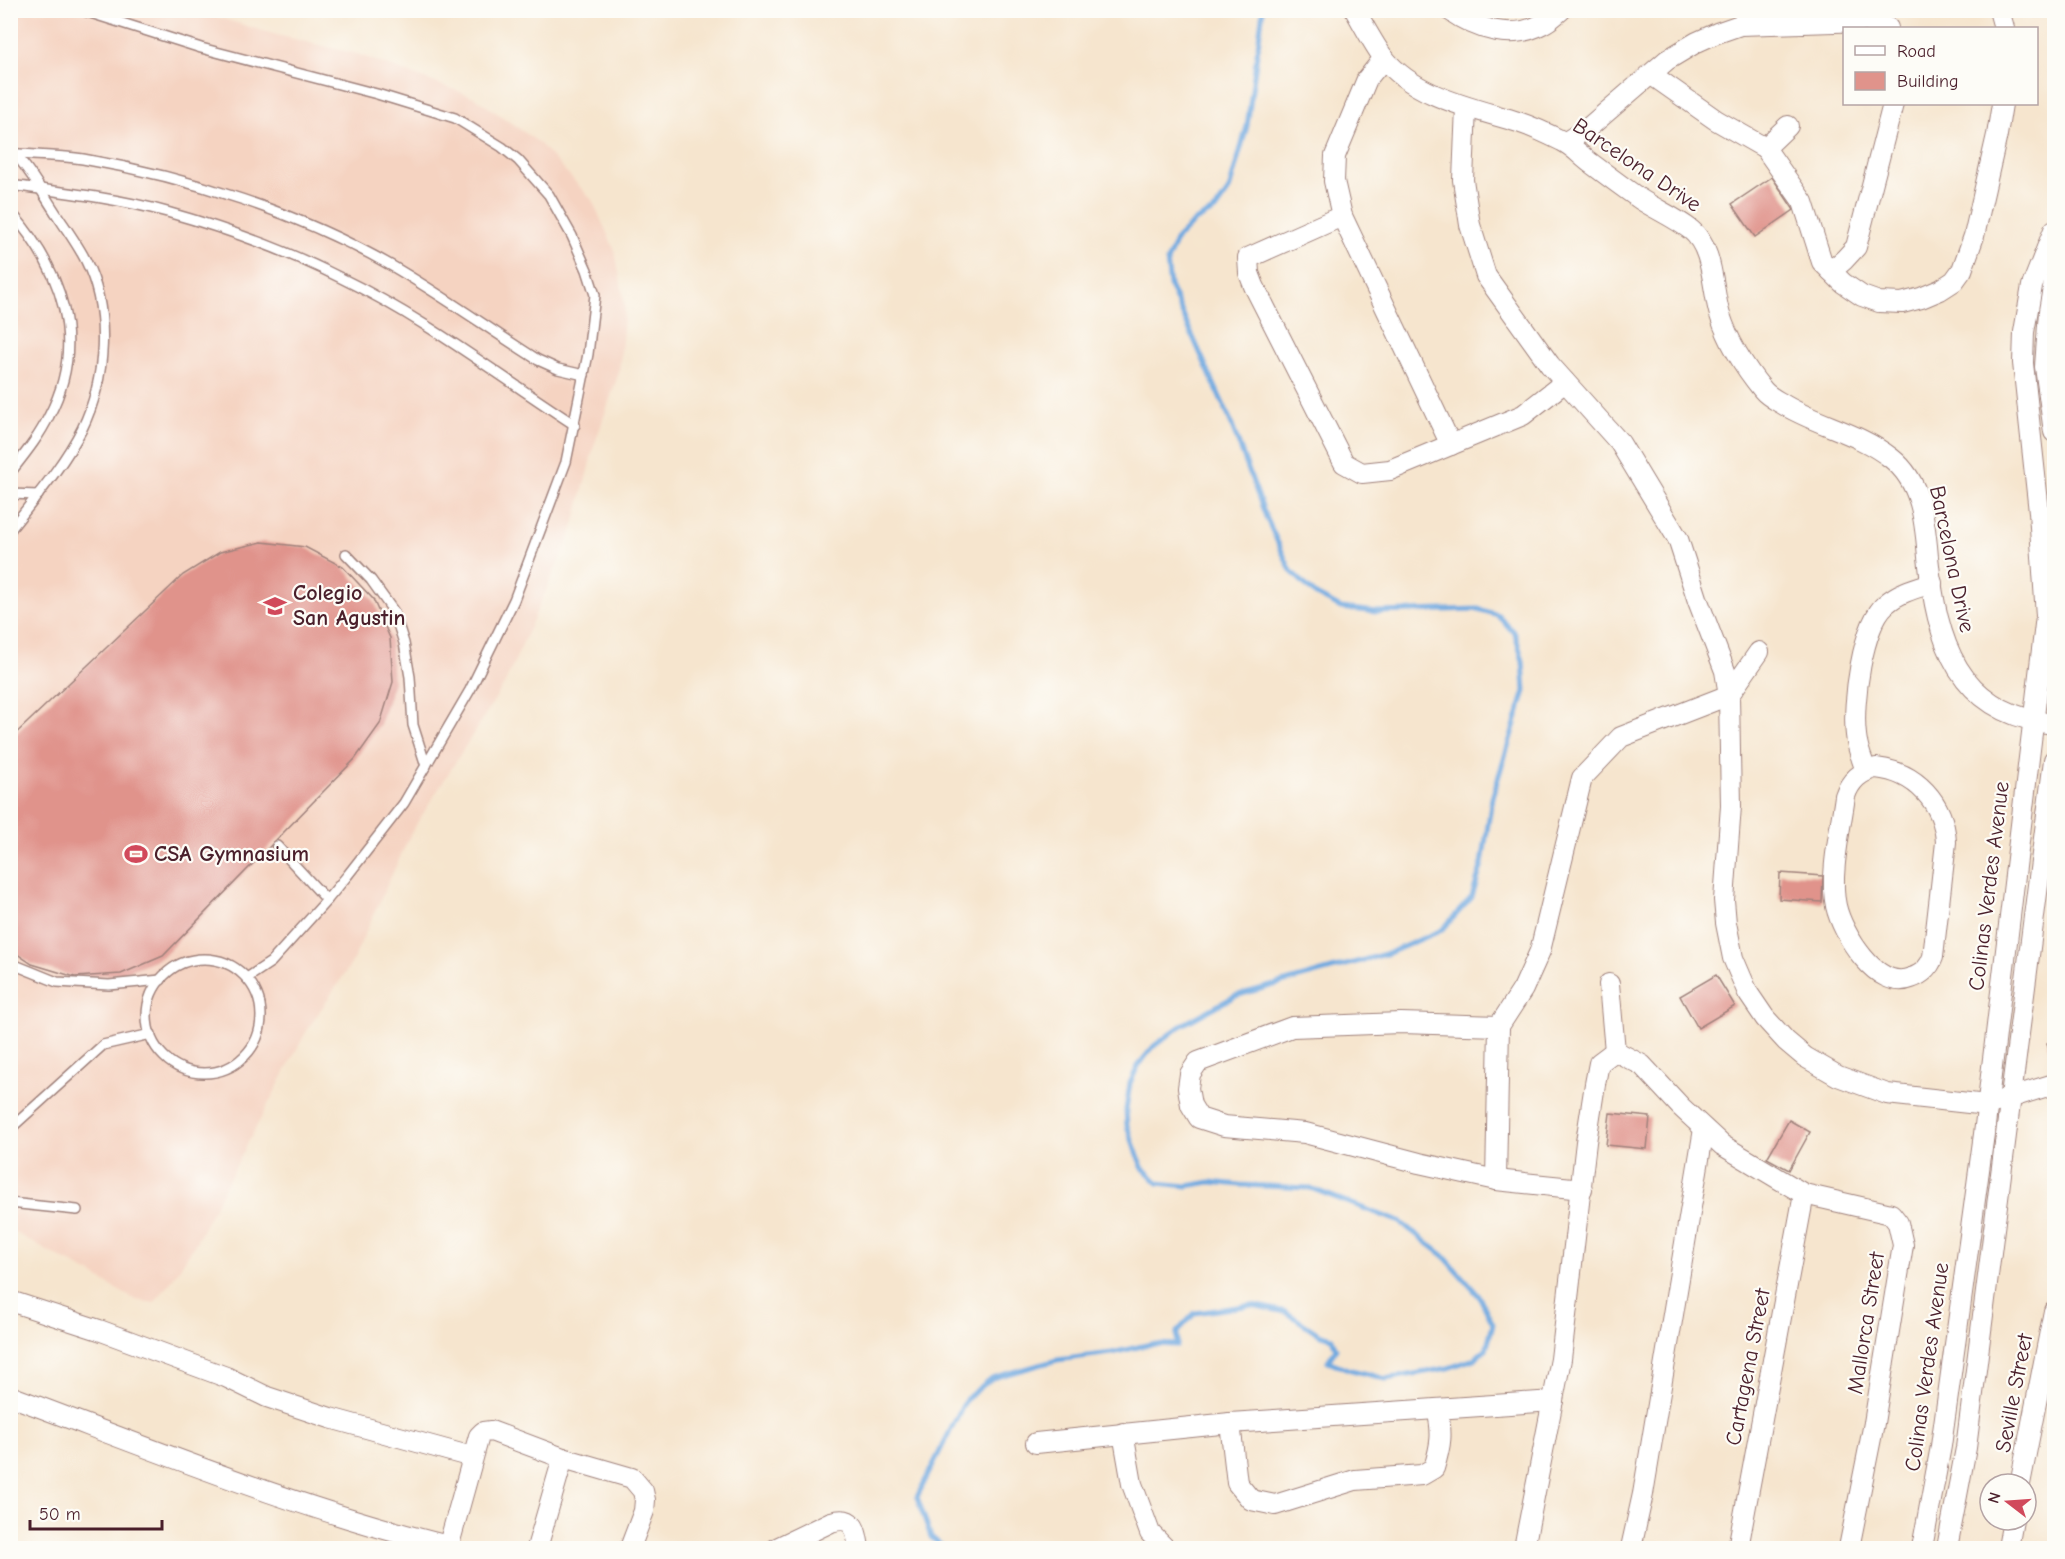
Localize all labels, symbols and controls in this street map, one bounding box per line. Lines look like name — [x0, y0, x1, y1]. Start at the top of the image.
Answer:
legend — [1843, 27, 2038, 105]
text: Road — [1897, 41, 1936, 62]
text: Building — [1897, 71, 1959, 92]
street label: Barcelona Drive — [1568, 112, 1706, 218]
street label: Barcelona Drive — [1924, 483, 1980, 635]
place label: Colegio San Agustin — [293, 580, 405, 631]
school or university icon: Colegio San Agustin — [262, 593, 288, 619]
street label: Colinas Verdes Avenue — [1963, 780, 2015, 992]
sports icon: CSA Gymnasium — [123, 841, 149, 867]
place label: CSA Gymnasium — [154, 841, 309, 867]
street label: Mallorca Street — [1842, 1249, 1890, 1396]
street label: Colinas Verdes Avenue — [1899, 1261, 1955, 1473]
street label: Cartagena Street — [1720, 1286, 1776, 1448]
street label: Seville Street — [1990, 1331, 2038, 1455]
north arrow — [1978, 1472, 2038, 1532]
text: N — [1984, 1490, 2005, 1506]
scale bar — [30, 1493, 162, 1531]
text: 50 m — [39, 1504, 81, 1525]

